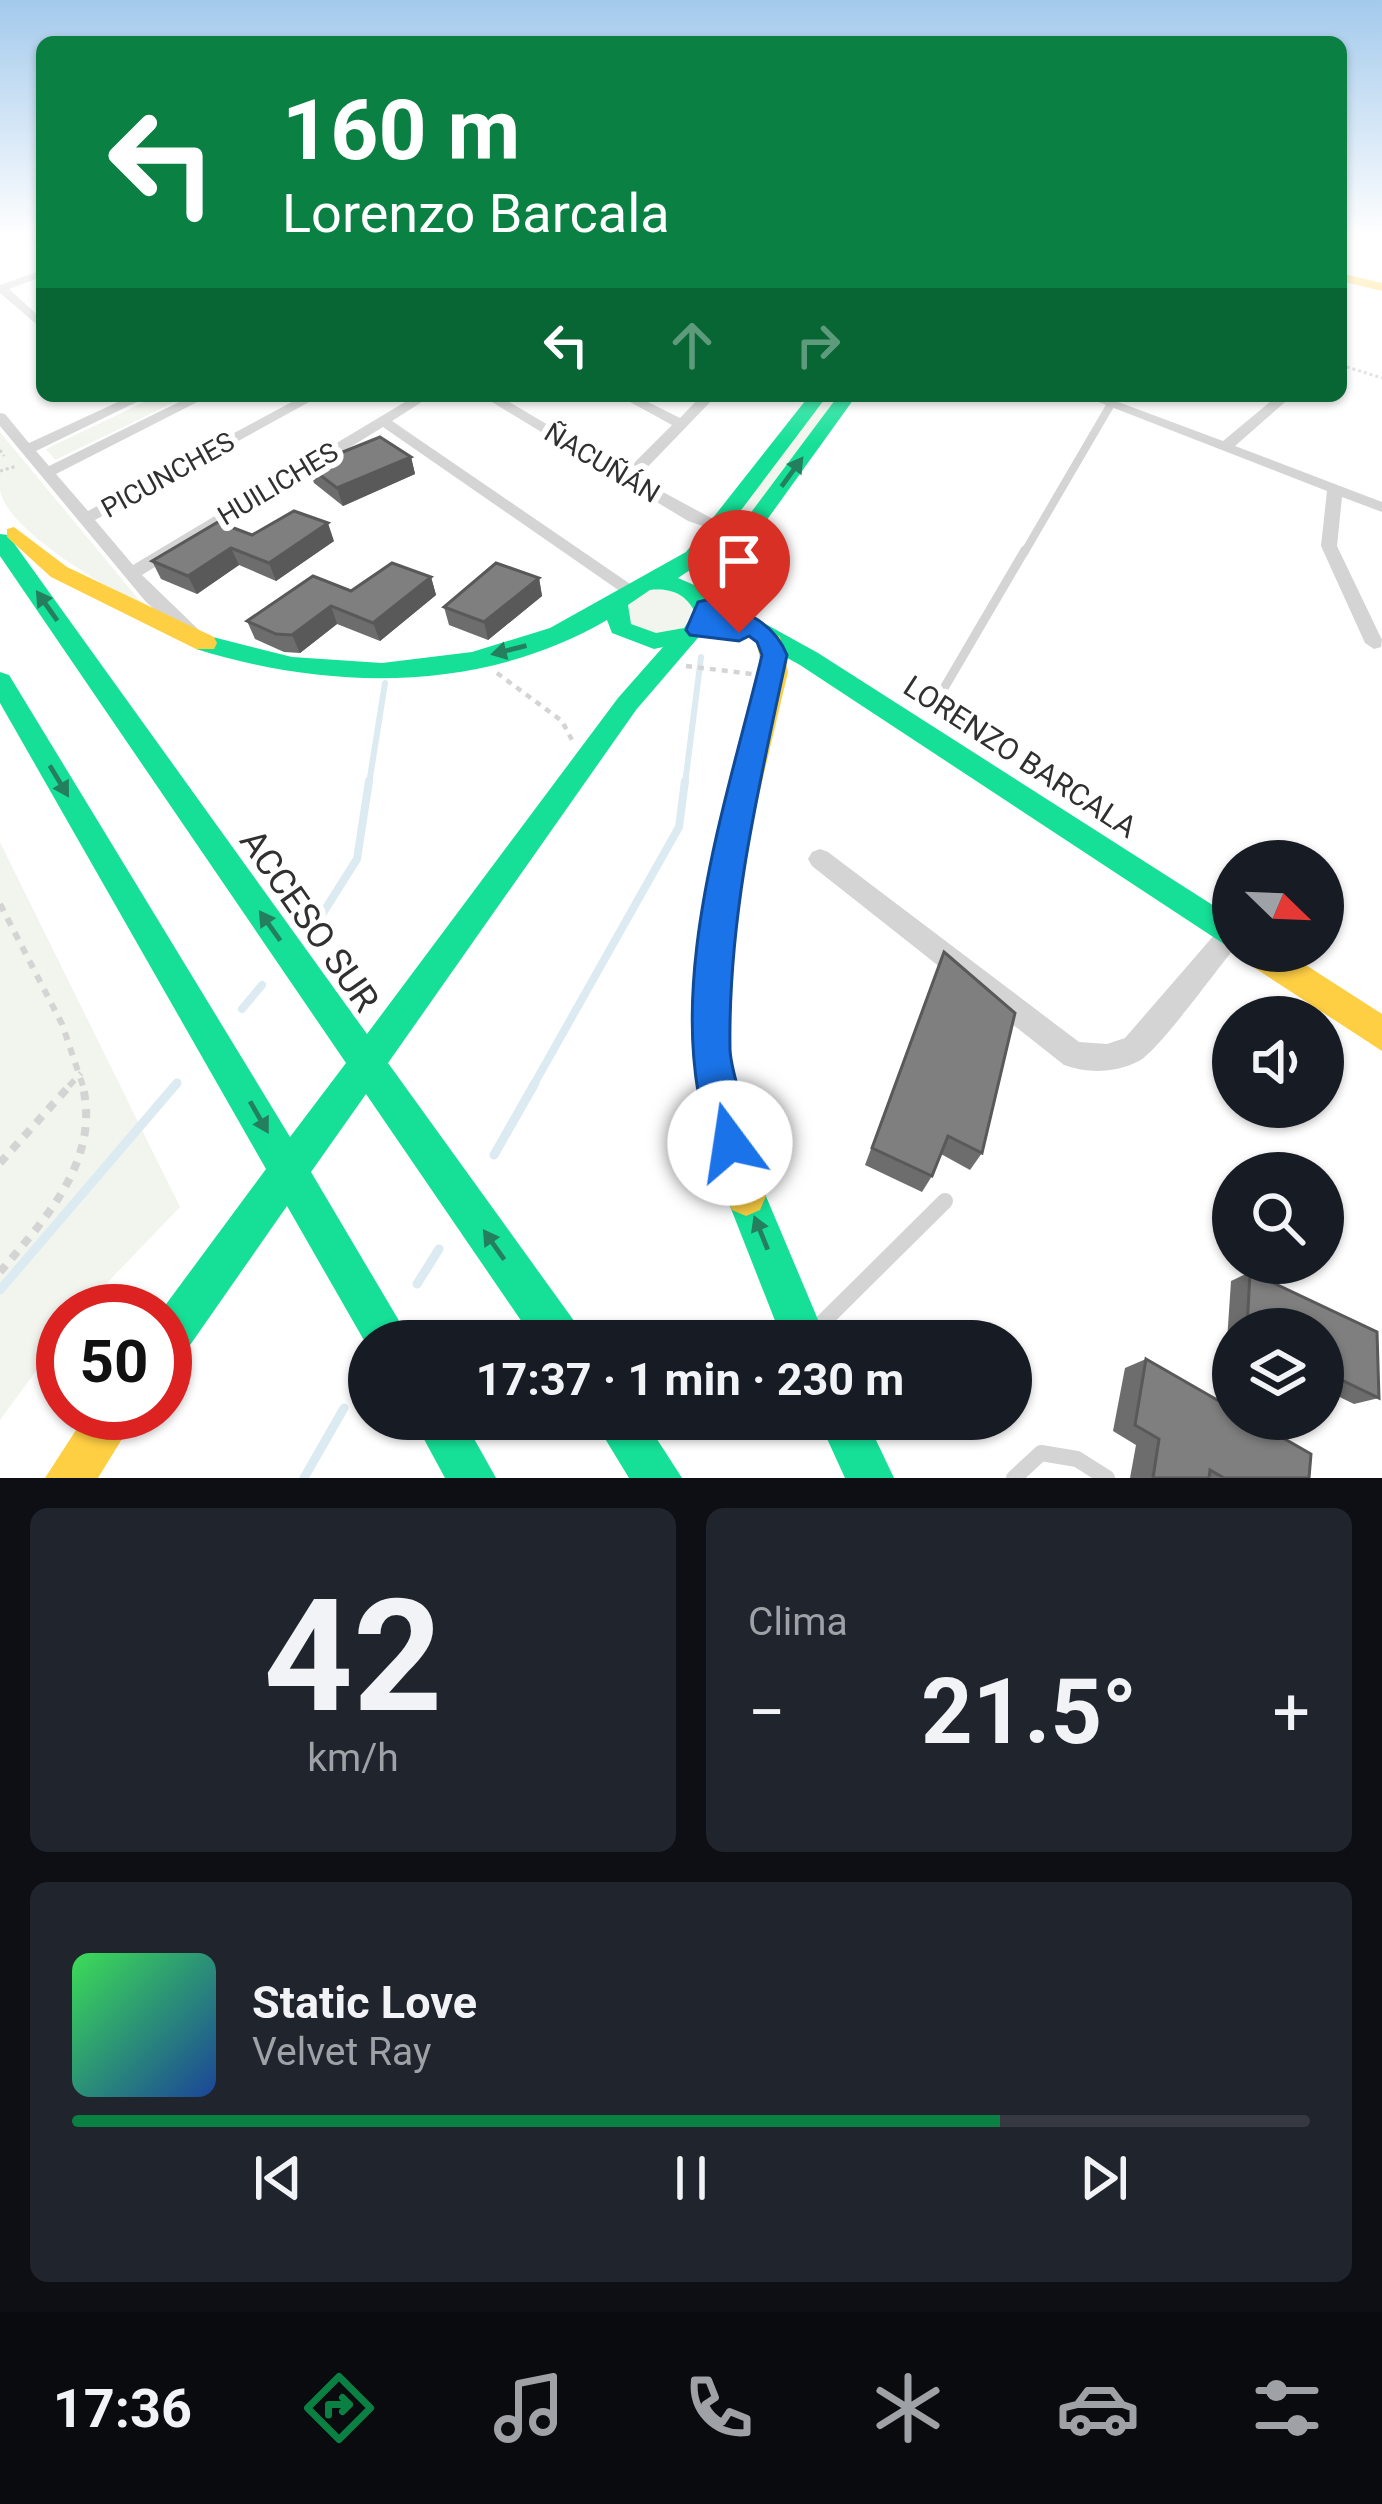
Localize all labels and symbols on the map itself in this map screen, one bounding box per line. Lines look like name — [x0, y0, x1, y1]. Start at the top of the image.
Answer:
street label: ÑACUÑÁN — [539, 415, 666, 510]
street label: PICUNCHES — [96, 425, 240, 525]
street label: HUILICHES — [212, 436, 344, 532]
one-way arrow — [779, 456, 803, 488]
pin — [688, 510, 790, 633]
one-way arrow — [35, 591, 59, 623]
one-way arrow — [490, 641, 527, 660]
street label: LORENZO BARCALA — [897, 668, 1144, 845]
one-way arrow — [48, 765, 69, 798]
street label: ACCESO SUR — [231, 821, 387, 1020]
north arrow — [1212, 840, 1344, 972]
one-way arrow — [259, 910, 282, 942]
position arrow — [667, 1080, 793, 1206]
one-way arrow — [247, 1100, 268, 1134]
one-way arrow — [751, 1214, 770, 1250]
one-way arrow — [483, 1229, 506, 1261]
speed limit sign: 50 — [36, 1284, 192, 1440]

